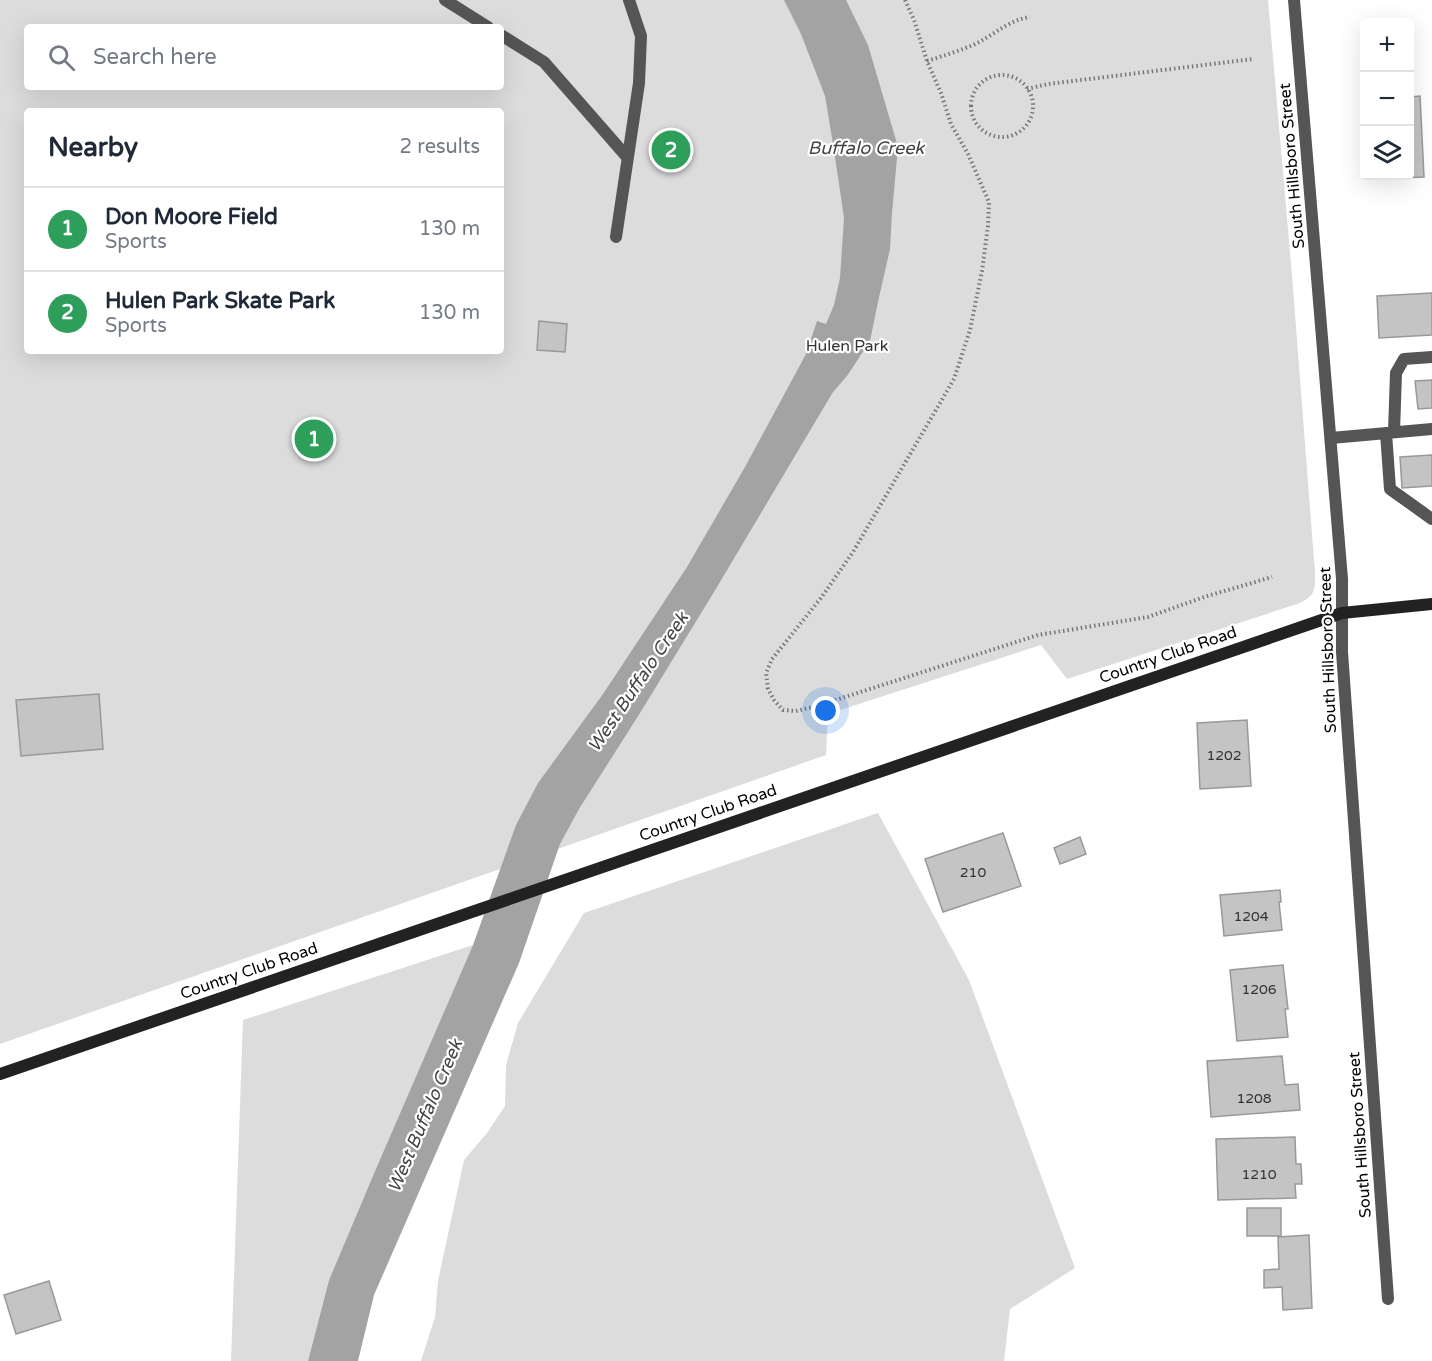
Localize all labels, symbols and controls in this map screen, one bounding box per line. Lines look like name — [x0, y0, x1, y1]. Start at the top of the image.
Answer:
map controls — [1360, 18, 1414, 180]
button: + — [1360, 18, 1414, 72]
search box — [24, 24, 504, 90]
icon: search — [45, 41, 78, 74]
text: Search here — [93, 44, 217, 70]
button: − — [1360, 72, 1414, 126]
street label: South Hillsboro Street — [1275, 82, 1309, 250]
button: layers — [1360, 126, 1414, 180]
pin: 2 — [652, 128, 690, 172]
text: Nearby — [48, 132, 138, 163]
text: 2 results — [400, 135, 480, 159]
water label: Buffalo Creek — [808, 137, 925, 159]
text: Don Moore Field — [105, 204, 278, 230]
text: 1 — [61, 217, 74, 241]
text: 130 m — [419, 217, 480, 241]
text: Sports — [105, 230, 167, 254]
text: Hulen Park Skate Park — [105, 288, 335, 314]
text: 2 — [61, 301, 74, 325]
text: 130 m — [419, 301, 480, 325]
text: Sports — [105, 314, 167, 338]
park label: Hulen Park — [806, 336, 889, 356]
pin: 1 — [294, 416, 334, 462]
street label: South Hillsboro Street — [1315, 567, 1341, 733]
water label: West Buffalo Creek — [583, 607, 694, 756]
street label: Country Club Road — [1097, 622, 1239, 688]
your location — [811, 696, 840, 725]
house number: 1202 — [1206, 747, 1242, 764]
street label: Country Club Road — [637, 780, 779, 846]
house number: 210 — [960, 864, 986, 881]
house number: 1204 — [1233, 908, 1269, 925]
street label: Country Club Road — [178, 938, 320, 1004]
house number: 1206 — [1241, 981, 1277, 998]
water label: West Buffalo Creek — [383, 1035, 468, 1196]
street label: South Hillsboro Street — [1344, 1051, 1376, 1219]
house number: 1208 — [1236, 1090, 1272, 1107]
house number: 1210 — [1241, 1166, 1277, 1183]

